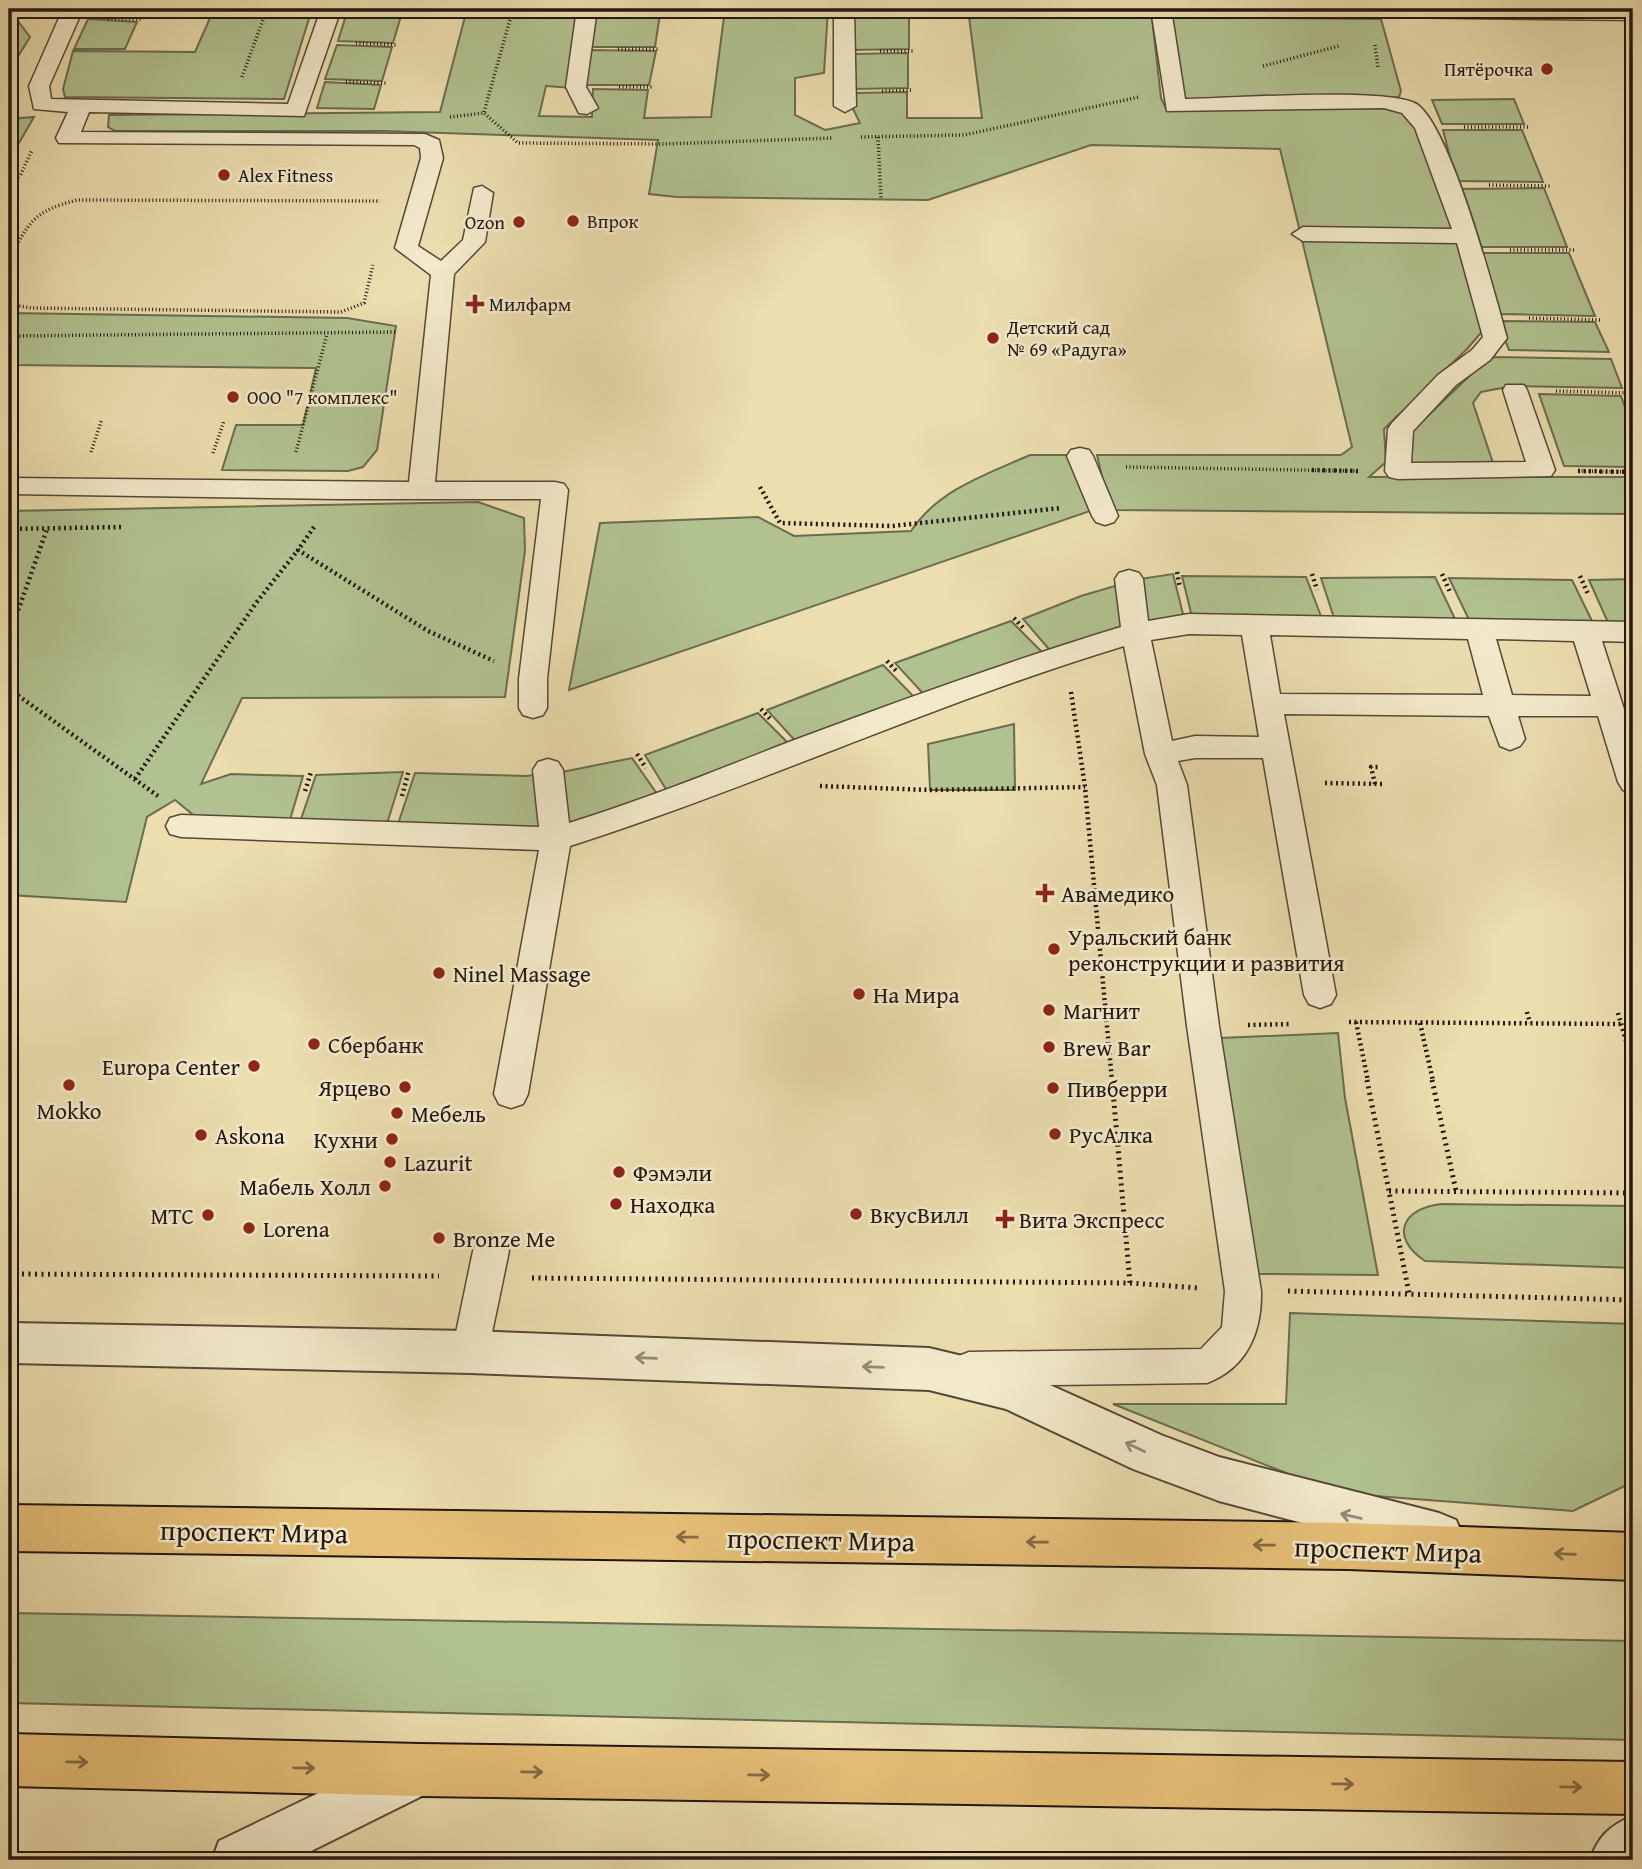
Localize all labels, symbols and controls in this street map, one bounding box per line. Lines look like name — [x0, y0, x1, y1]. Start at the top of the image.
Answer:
place label: Пятёрочка — [1444, 55, 1533, 83]
marker: Пятёрочка — [1539, 61, 1555, 77]
place label: Alex Fitness — [238, 161, 333, 189]
marker: Alex Fitness — [216, 167, 232, 183]
place label: Впрок — [587, 207, 638, 235]
place label: Ozon — [465, 208, 505, 236]
marker: Впрок — [565, 213, 581, 229]
marker: Ozon — [511, 214, 527, 230]
place label: Милфарм — [489, 290, 571, 318]
marker: Милфарм — [467, 296, 483, 312]
place label: Детский сад № 69 «Радуга» — [1006, 313, 1127, 363]
marker: Детский сад № 69 «Радуга» — [985, 330, 1001, 346]
place label: ООО "7 комплекс" — [247, 383, 397, 411]
marker: ООО "7 комплекс" — [225, 389, 241, 405]
place label: Авамедико — [1061, 877, 1174, 910]
marker: Авамедико — [1035, 883, 1055, 903]
place label: Уральский банк реконструкции и развития — [1068, 920, 1345, 979]
marker: Уральский банк реконструкции и развития — [1046, 941, 1062, 957]
place label: Ninel Massage — [453, 957, 591, 990]
marker: Ninel Massage — [431, 965, 447, 981]
place label: На Мира — [873, 978, 959, 1011]
marker: На Мира — [851, 986, 867, 1002]
place label: Магнит — [1063, 994, 1140, 1027]
marker: Магнит — [1041, 1002, 1057, 1018]
place label: Сбербанк — [328, 1028, 424, 1061]
place label: Brew Bar — [1063, 1031, 1151, 1064]
marker: Сбербанк — [306, 1036, 322, 1052]
marker: Brew Bar — [1041, 1039, 1057, 1055]
place label: Europa Center — [102, 1050, 241, 1083]
marker: Europa Center — [246, 1058, 262, 1074]
place label: Ярцево — [317, 1071, 391, 1104]
place label: Пивберри — [1067, 1072, 1168, 1105]
marker: Mokko — [61, 1077, 77, 1093]
marker: Ярцево — [397, 1079, 413, 1095]
marker: Пивберри — [1045, 1080, 1061, 1096]
place label: Mokko — [36, 1094, 102, 1127]
place label: Мебель — [411, 1097, 486, 1130]
marker: Мебель — [389, 1105, 405, 1121]
place label: РусАлка — [1069, 1118, 1153, 1151]
place label: Askona — [215, 1119, 285, 1152]
place label: Кухни — [313, 1123, 378, 1156]
marker: РусАлка — [1047, 1126, 1063, 1142]
marker: Askona — [193, 1127, 209, 1143]
marker: Кухни — [384, 1131, 400, 1147]
place label: Lazurit — [404, 1146, 473, 1179]
marker: Lazurit — [382, 1154, 398, 1170]
place label: Фэмэли — [633, 1156, 713, 1189]
marker: Фэмэли — [611, 1164, 627, 1180]
place label: Мабель Холл — [240, 1170, 371, 1203]
marker: Мабель Холл — [377, 1178, 393, 1194]
place label: Находка — [630, 1188, 715, 1221]
marker: Находка — [608, 1196, 624, 1212]
place label: ВкусВилл — [870, 1198, 969, 1231]
place label: МТС — [151, 1199, 194, 1232]
place label: Вита Экспресс — [1019, 1203, 1165, 1236]
marker: ВкусВилл — [848, 1206, 864, 1222]
marker: МТС — [200, 1207, 216, 1223]
marker: Вита Экспресс — [997, 1211, 1013, 1227]
place label: Lorena — [263, 1212, 330, 1245]
marker: Lorena — [241, 1220, 257, 1236]
place label: Bronze Me — [453, 1222, 555, 1255]
marker: Bronze Me — [431, 1230, 447, 1246]
one-way arrow — [635, 1352, 658, 1365]
one-way arrow — [862, 1361, 885, 1374]
one-way arrow — [1125, 1439, 1146, 1453]
one-way arrow — [1340, 1508, 1363, 1522]
street label: проспект Мира — [160, 1509, 349, 1553]
street label: проспект Мира — [727, 1517, 916, 1561]
street label: проспект Мира — [1293, 1525, 1483, 1573]
one-way arrow — [676, 1530, 699, 1544]
one-way arrow — [1025, 1535, 1048, 1549]
one-way arrow — [1253, 1538, 1276, 1552]
one-way arrow — [1554, 1548, 1577, 1561]
one-way arrow — [65, 1755, 88, 1769]
one-way arrow — [293, 1761, 316, 1774]
one-way arrow — [520, 1765, 543, 1779]
one-way arrow — [748, 1768, 771, 1782]
one-way arrow — [1332, 1777, 1355, 1790]
one-way arrow — [1559, 1780, 1582, 1794]

